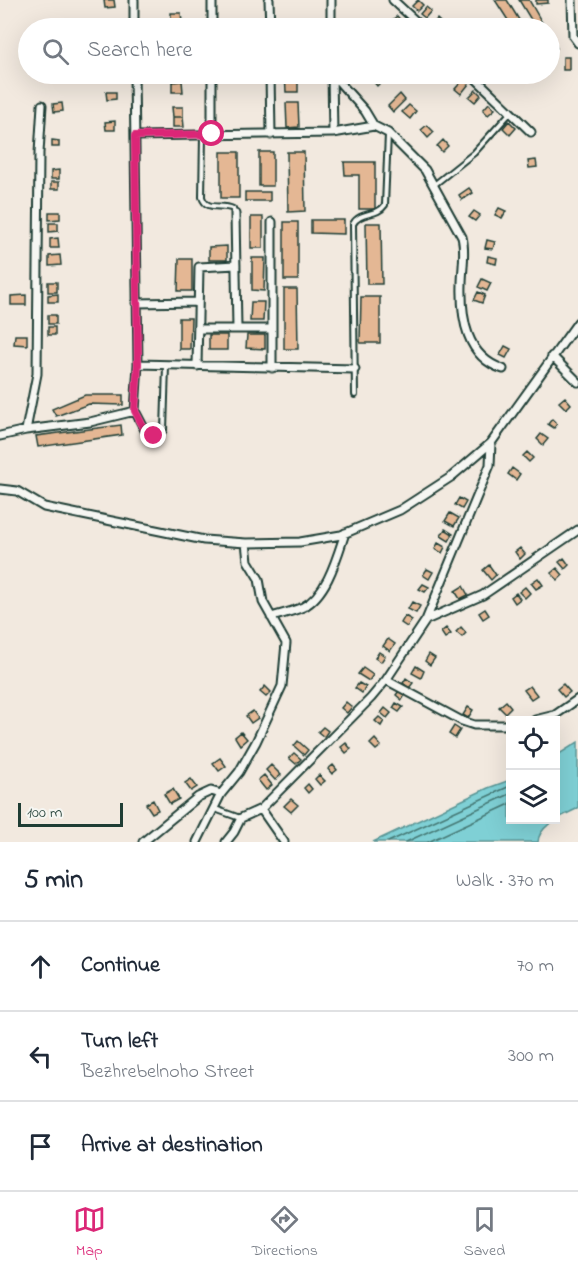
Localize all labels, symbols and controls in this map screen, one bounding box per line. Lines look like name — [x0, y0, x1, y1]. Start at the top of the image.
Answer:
search box — [18, 18, 560, 84]
icon: search — [39, 35, 72, 68]
text: Search here — [87, 35, 192, 67]
route start — [198, 120, 224, 146]
route end — [140, 422, 166, 448]
map controls — [506, 716, 560, 824]
button: locate — [506, 716, 560, 770]
button: layers — [506, 770, 560, 824]
scale bar — [18, 800, 123, 828]
text: 100 m — [27, 801, 62, 825]
text: 5 min — [24, 862, 83, 900]
text: Walk · 370 m — [456, 867, 554, 896]
icon: ahead — [24, 950, 57, 983]
text: Continue — [81, 950, 160, 982]
text: 70 m — [517, 952, 554, 981]
text: Turn left — [81, 1026, 158, 1058]
icon: left — [24, 1040, 57, 1073]
text: 300 m — [508, 1042, 554, 1071]
text: Bezhrebelnoho Street — [81, 1058, 254, 1087]
icon: arrive — [24, 1130, 57, 1163]
text: Arrive at destination — [81, 1130, 263, 1162]
tab: Map — [73, 1203, 106, 1263]
tab: Directions — [251, 1203, 318, 1263]
tab: Saved — [463, 1203, 505, 1263]

